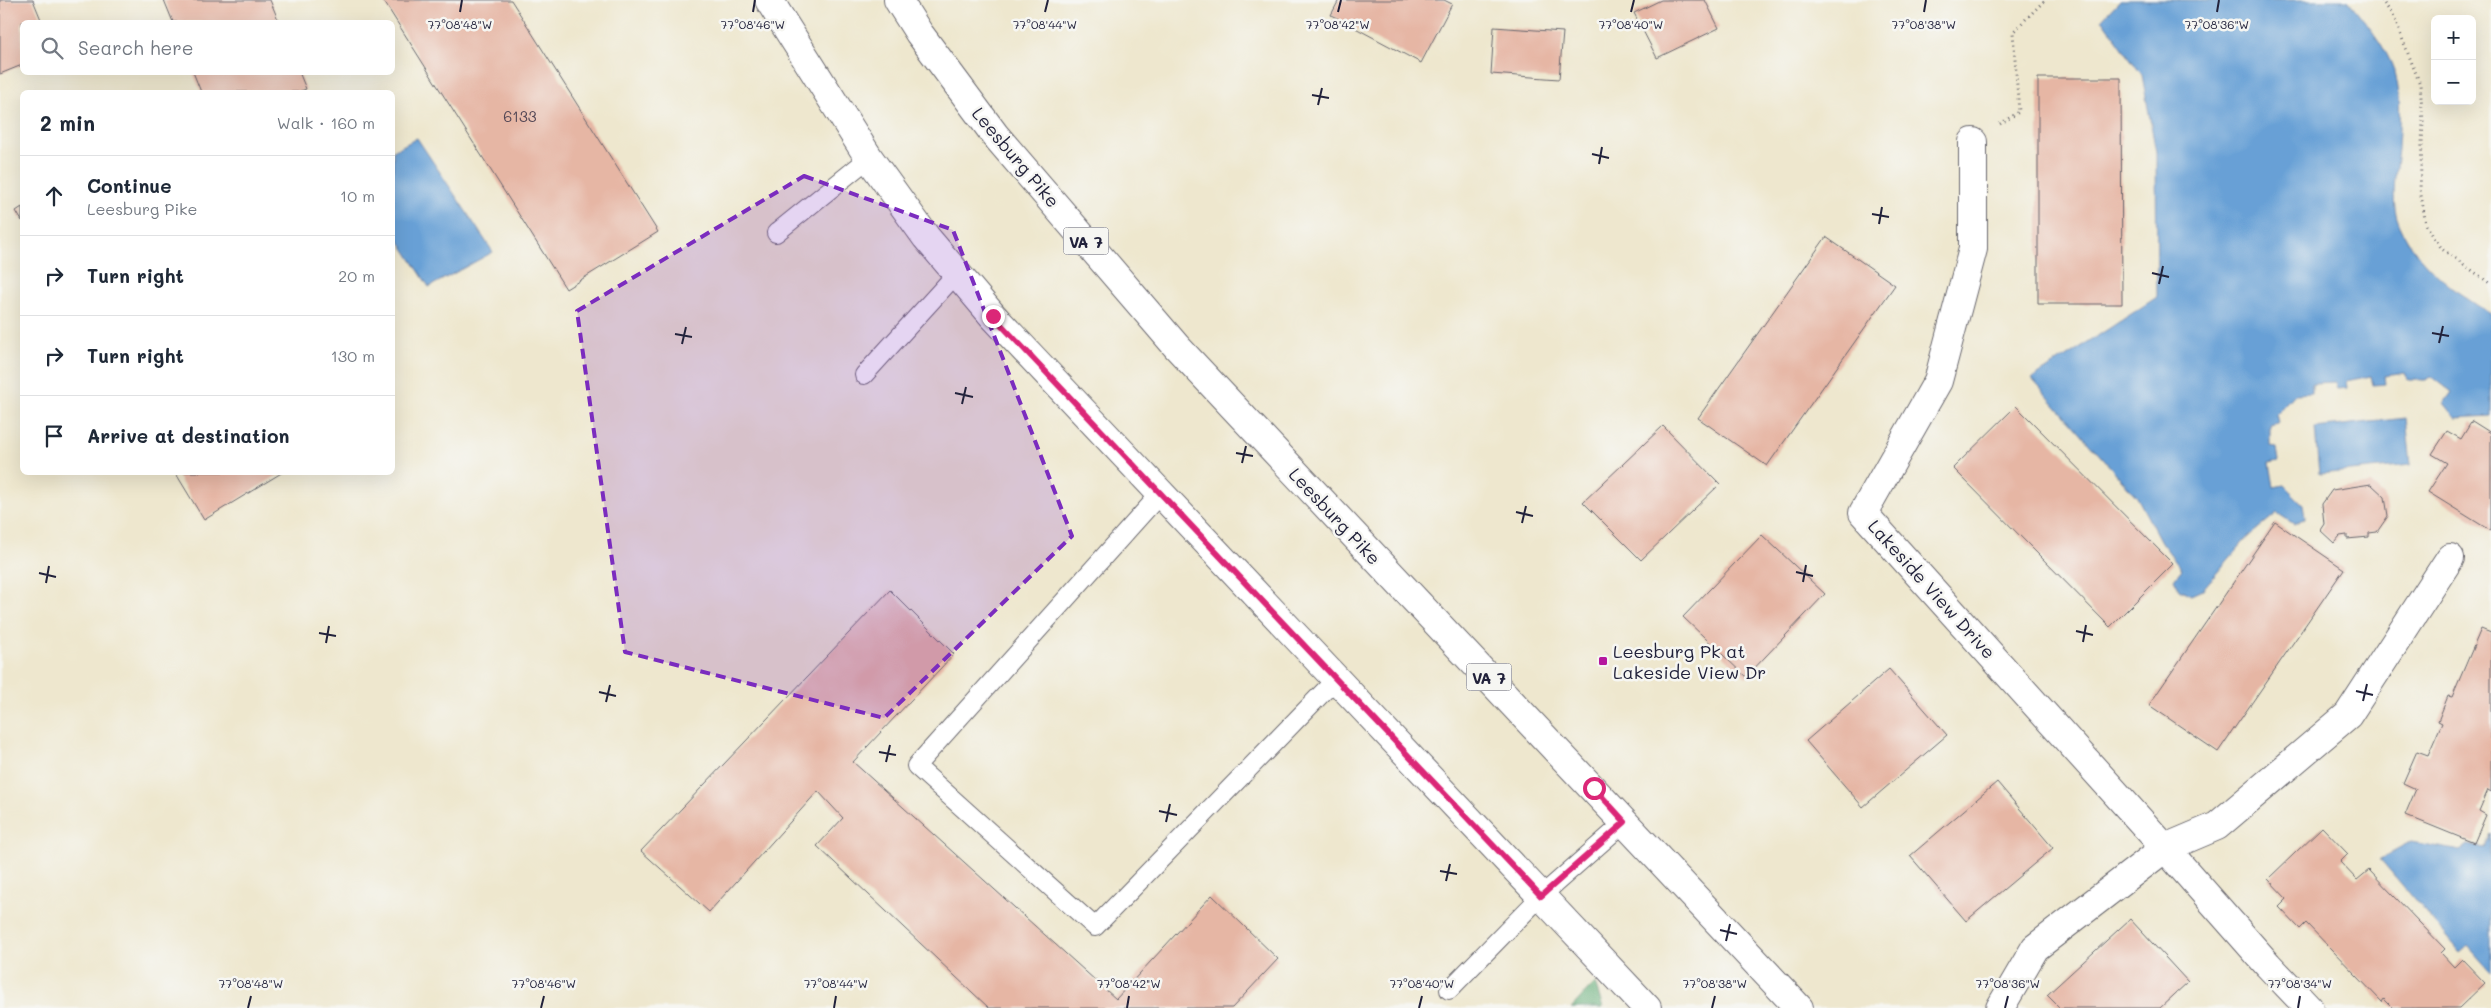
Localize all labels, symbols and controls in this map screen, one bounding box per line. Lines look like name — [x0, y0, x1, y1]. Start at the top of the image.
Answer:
map controls — [2431, 15, 2476, 105]
button: + — [2431, 15, 2476, 60]
text: 77°08'48"W — [428, 16, 492, 32]
text: 77°08'46"W — [721, 16, 785, 32]
text: 77°08'44"W — [1013, 16, 1077, 32]
text: 77°08'42"W — [1306, 16, 1370, 32]
text: 77°08'40"W — [1599, 16, 1663, 32]
text: 77°08'38"W — [1892, 16, 1956, 32]
text: 77°08'36"W — [2185, 16, 2249, 32]
search box — [20, 20, 395, 75]
icon: search — [38, 34, 66, 62]
text: Search here — [78, 35, 194, 60]
button: − — [2431, 60, 2476, 105]
street label: Leesburg Pike — [967, 102, 1065, 212]
house number: 6133 — [503, 106, 537, 126]
text: 2 min — [40, 109, 95, 136]
text: Walk · 160 m — [277, 112, 375, 133]
text: Continue — [87, 173, 172, 198]
icon: ahead — [40, 182, 68, 210]
text: 10 m — [340, 185, 375, 206]
text: Leesburg Pike — [87, 198, 197, 219]
road number: VA 7 — [1064, 228, 1108, 255]
icon: right — [40, 262, 68, 290]
text: Turn right — [87, 263, 184, 288]
text: 20 m — [338, 265, 375, 286]
route end — [982, 305, 1005, 328]
icon: right — [40, 342, 68, 370]
text: Turn right — [87, 343, 184, 368]
text: 130 m — [331, 345, 375, 366]
icon: arrive — [40, 422, 68, 450]
text: Arrive at destination — [87, 423, 290, 448]
street label: Leesburg Pike — [1284, 462, 1386, 570]
street label: Lakeside View Drive — [1863, 514, 2001, 664]
place label: Leesburg Pk at Lakeside View Dr — [1613, 639, 1766, 684]
marker: Leesburg Pk at Lakeside View Dr — [1597, 655, 1609, 667]
road number: VA 7 — [1466, 664, 1512, 690]
route start — [1583, 777, 1606, 800]
text: 77°08'48"W — [219, 975, 283, 991]
text: 77°08'46"W — [512, 975, 576, 991]
text: 77°08'44"W — [804, 975, 868, 991]
text: 77°08'42"W — [1097, 975, 1161, 991]
text: 77°08'40"W — [1390, 975, 1454, 991]
text: 77°08'38"W — [1683, 975, 1747, 991]
text: 77°08'36"W — [1976, 975, 2040, 991]
text: 77°08'34"W — [2268, 975, 2332, 991]

